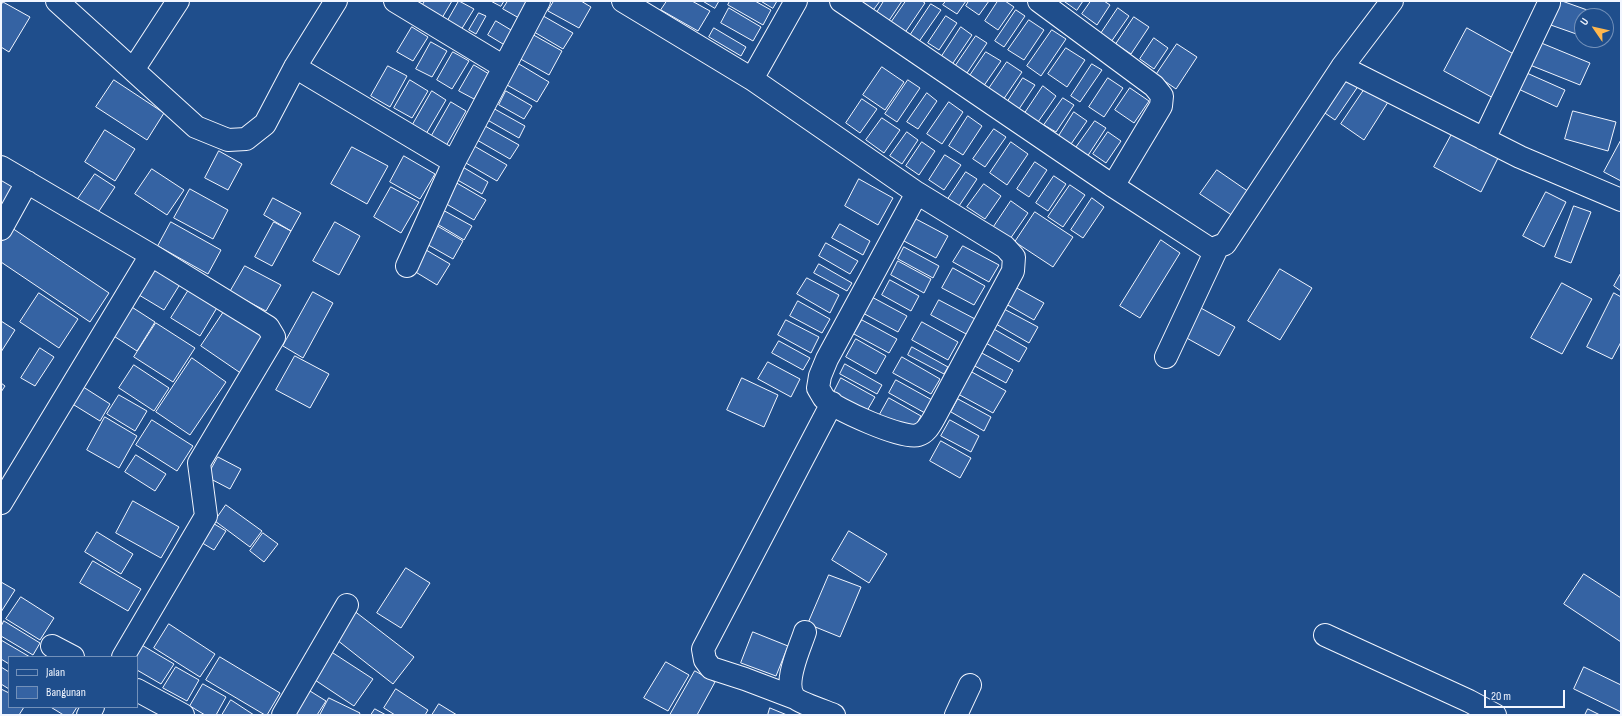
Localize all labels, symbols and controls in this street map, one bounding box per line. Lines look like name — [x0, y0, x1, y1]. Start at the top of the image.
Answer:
north arrow — [1574, 8, 1614, 48]
text: U — [1577, 16, 1591, 28]
legend — [8, 656, 138, 708]
text: Jalan — [46, 665, 65, 680]
scale bar — [1486, 682, 1567, 708]
text: Bangunan — [46, 685, 86, 700]
text: 20 m — [1491, 689, 1511, 704]

